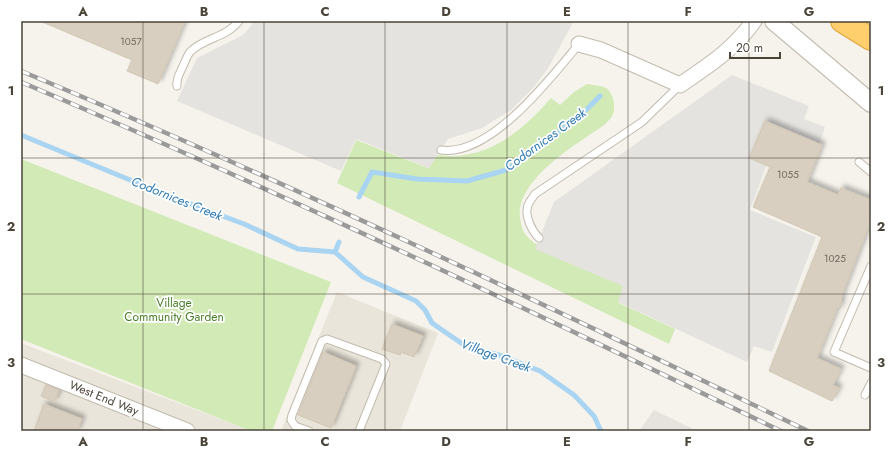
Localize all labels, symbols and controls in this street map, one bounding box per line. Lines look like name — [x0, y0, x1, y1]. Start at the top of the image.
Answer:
text: A — [77, 2, 88, 21]
text: B — [200, 2, 209, 21]
text: C — [320, 2, 330, 21]
text: D — [441, 2, 451, 21]
text: E — [563, 2, 571, 21]
text: F — [684, 2, 692, 21]
text: G — [804, 2, 815, 21]
house number: 1057 — [120, 34, 142, 49]
scale bar — [730, 34, 780, 60]
text: 20 m — [736, 39, 763, 57]
text: 1 — [8, 81, 14, 100]
text: 1 — [878, 81, 884, 100]
water label: Codornices Creek — [501, 103, 590, 176]
house number: 1055 — [777, 167, 799, 182]
water label: Codornices Creek — [128, 172, 226, 226]
text: 2 — [7, 217, 15, 236]
text: 2 — [877, 217, 885, 236]
house number: 1025 — [824, 251, 846, 266]
park label: Village Community Garden — [124, 294, 224, 326]
water label: Village Creek — [458, 334, 534, 377]
text: 3 — [7, 353, 15, 372]
text: 3 — [877, 353, 885, 372]
street label: West End Way — [67, 376, 142, 420]
text: A — [77, 432, 88, 451]
text: B — [200, 432, 209, 451]
text: C — [320, 432, 330, 451]
text: D — [441, 432, 451, 451]
text: E — [563, 432, 571, 451]
text: F — [684, 432, 692, 451]
text: G — [804, 432, 815, 451]

